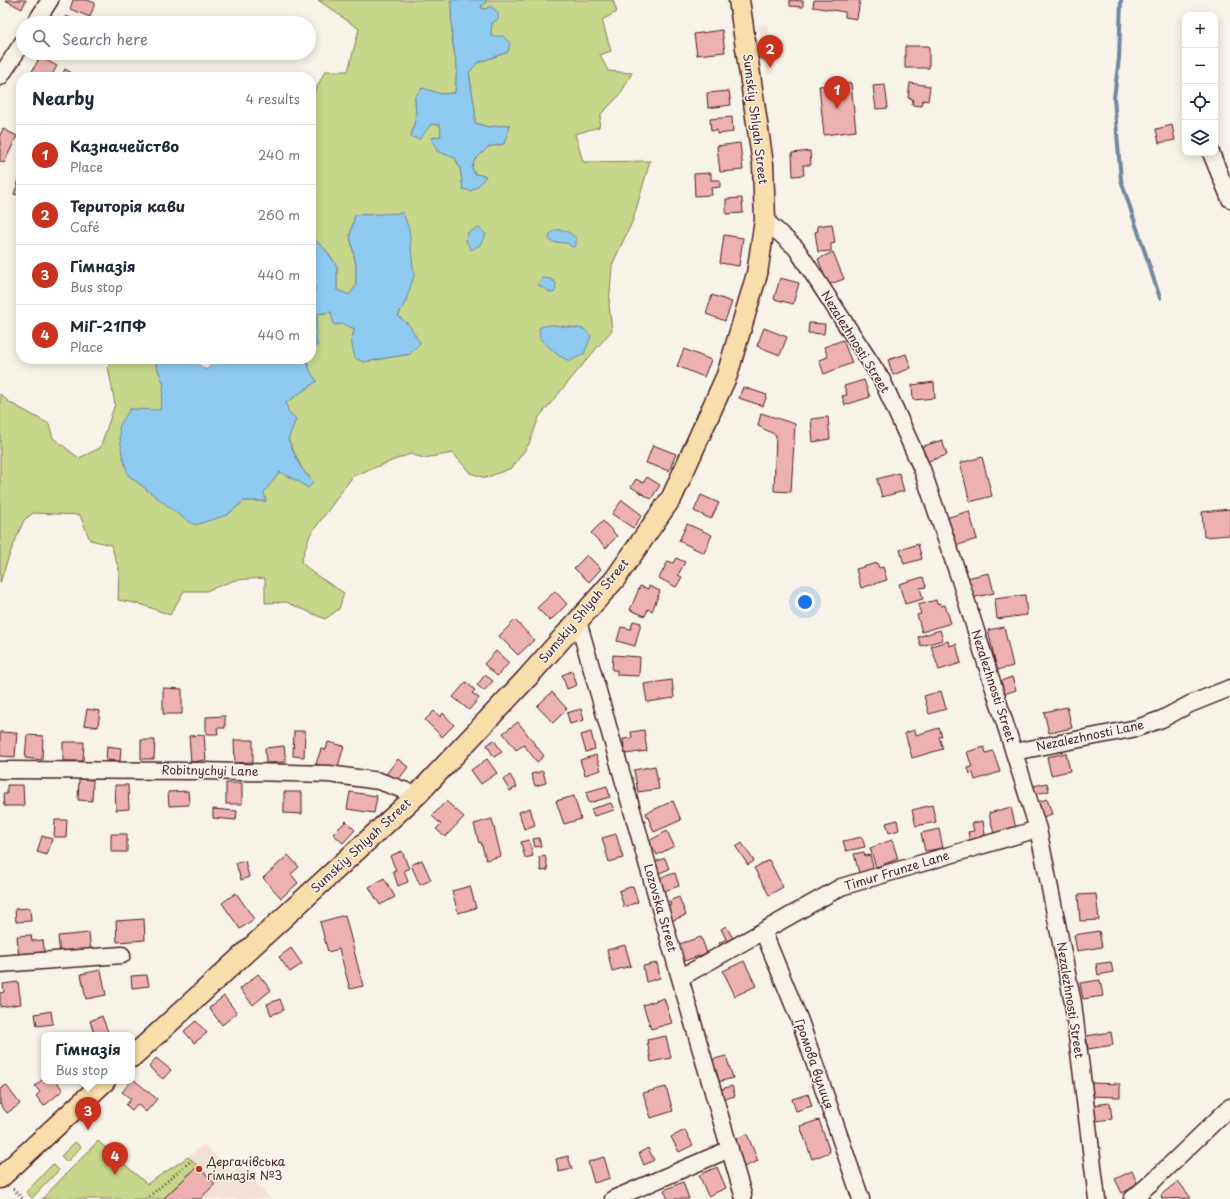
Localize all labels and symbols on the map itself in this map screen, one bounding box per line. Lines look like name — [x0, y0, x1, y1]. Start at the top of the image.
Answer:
pin: 2 — [757, 35, 783, 68]
street label: Sumskiy Shlyah Street — [739, 53, 773, 185]
pin: 1 — [824, 76, 850, 109]
street label: Nezalezhnosti Street — [817, 287, 895, 396]
street label: Sumskiy Shlyah Street — [534, 554, 632, 666]
your location — [795, 592, 815, 612]
street label: Nezalezhnosti Street — [967, 627, 1021, 745]
street label: Nezalezhnosti Lane — [1034, 715, 1146, 755]
street label: Robitnychyi Lane — [161, 760, 259, 780]
street label: Sumskiy Shlyah Street — [306, 794, 415, 897]
street label: Timur Frunze Lane — [842, 845, 952, 895]
street label: Lozovska Street — [640, 862, 682, 954]
street label: Nezalezhnosti Street — [1053, 940, 1089, 1059]
street label: Громова вулиця — [791, 1016, 839, 1111]
pin: 3 — [75, 1097, 101, 1130]
pin: 4 — [102, 1142, 128, 1175]
place label: Дергачівська гімназія №3 — [206, 1152, 286, 1184]
marker: Дергачівська гімназія №3 — [194, 1164, 204, 1174]

